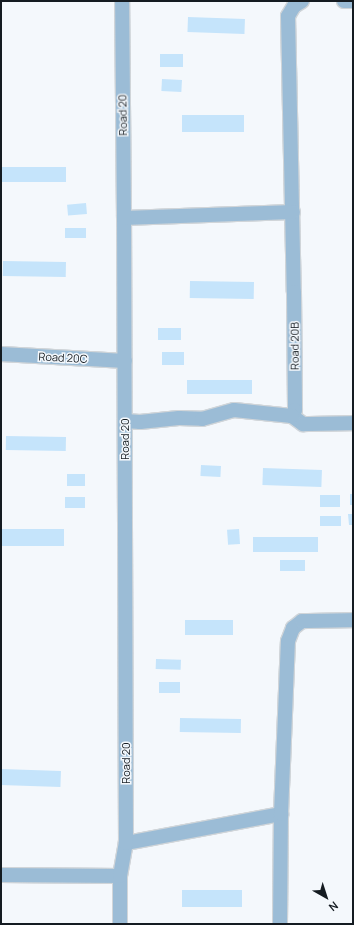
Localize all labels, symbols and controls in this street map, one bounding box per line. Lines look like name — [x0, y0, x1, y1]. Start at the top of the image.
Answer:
street label: Road 20 — [116, 94, 130, 136]
street label: Road 20B — [288, 322, 302, 370]
street label: Road 20C — [38, 350, 88, 366]
street label: Road 20 — [118, 418, 132, 460]
street label: Road 20 — [119, 742, 133, 784]
north arrow — [306, 877, 346, 917]
text: N — [326, 898, 342, 915]

